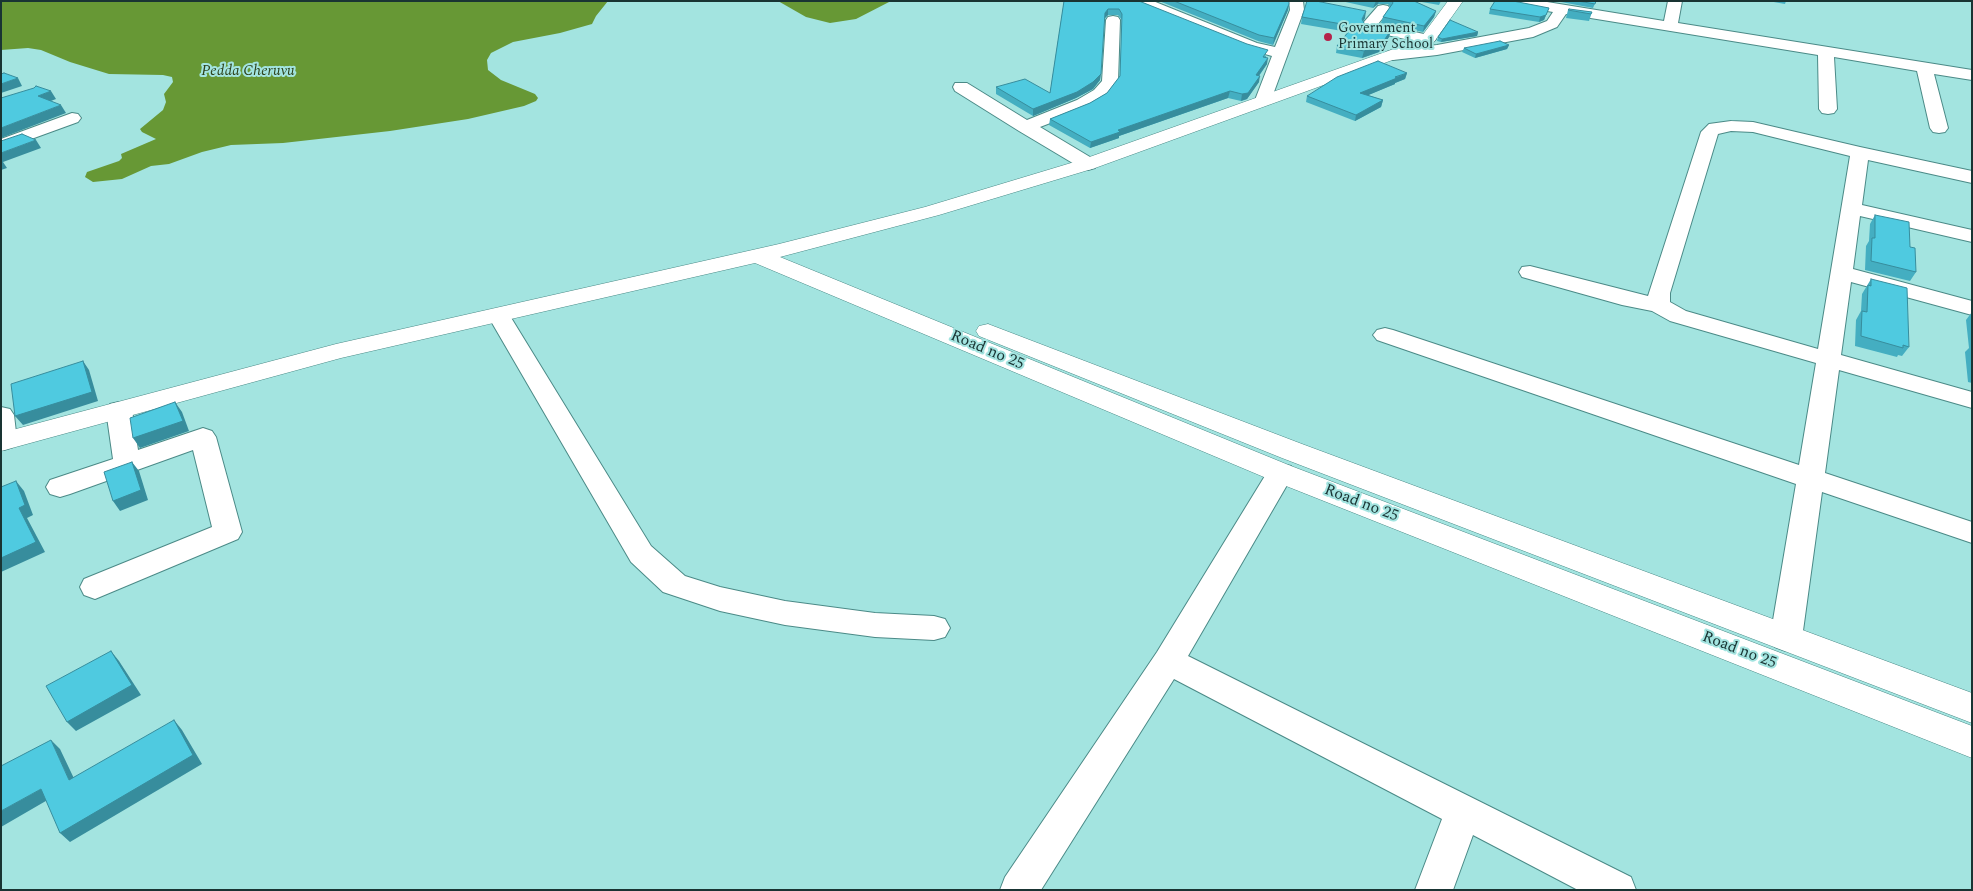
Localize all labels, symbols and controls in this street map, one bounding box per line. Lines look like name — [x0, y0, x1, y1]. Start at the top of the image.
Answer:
place label: Government Primary School — [1338, 21, 1433, 54]
marker: Government Primary School — [1322, 31, 1334, 43]
water label: Pedda Cheruvu — [201, 63, 295, 81]
street label: Road no 25 — [947, 327, 1027, 375]
street label: Road no 25 — [1321, 481, 1401, 527]
street label: Road no 25 — [1699, 628, 1779, 674]

